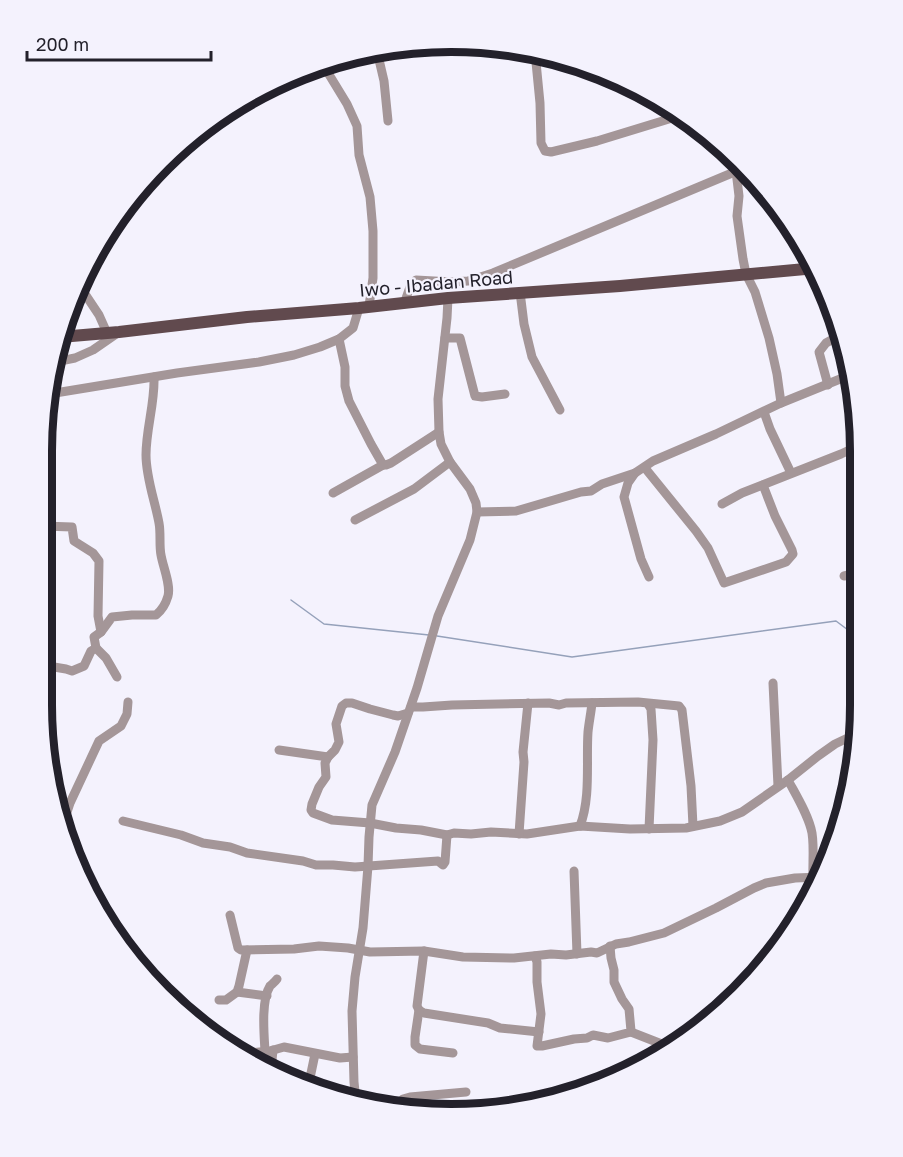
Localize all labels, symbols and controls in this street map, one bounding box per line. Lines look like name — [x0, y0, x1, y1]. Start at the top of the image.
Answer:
scale bar — [27, 24, 212, 62]
text: 200 m — [36, 33, 89, 55]
street label: Iwo - Ibadan Road — [358, 265, 514, 301]

